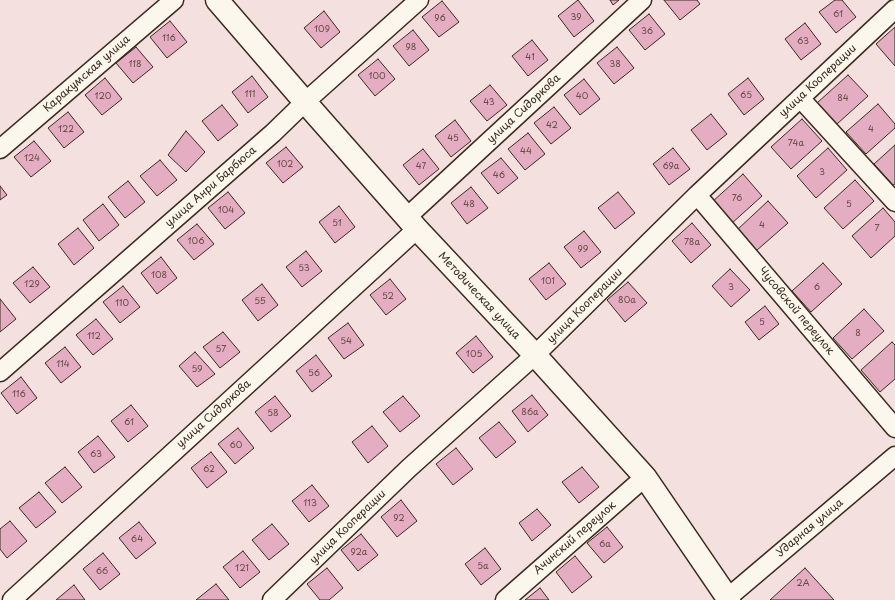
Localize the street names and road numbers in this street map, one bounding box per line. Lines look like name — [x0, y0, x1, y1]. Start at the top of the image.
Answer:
street label: Каракумская улица — [41, 33, 133, 115]
street label: улица Кооперации — [777, 42, 859, 120]
street label: улица Сидоркова — [485, 72, 563, 146]
street label: улица Анри Барбюса — [163, 144, 259, 230]
street label: Методическая улица — [435, 250, 523, 342]
street label: Чусовской переулок — [755, 264, 837, 358]
street label: улица Кооперации — [545, 266, 625, 346]
street label: улица Сидоркова — [174, 377, 254, 451]
street label: улица Кооперации — [307, 487, 389, 567]
street label: Ударная улица — [774, 496, 846, 560]
street label: Ачинский переулок — [531, 499, 619, 577]

